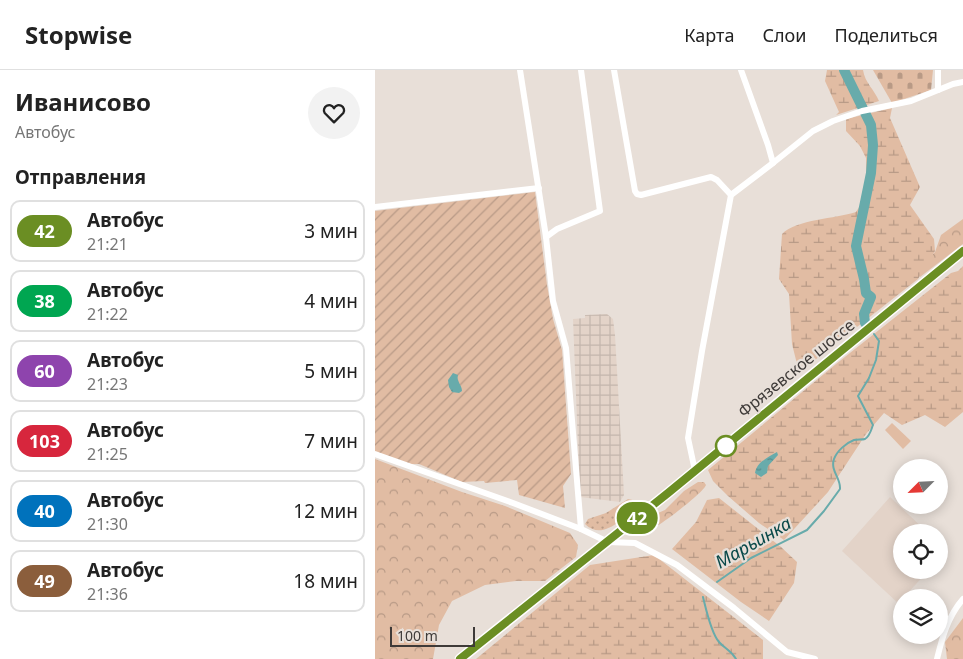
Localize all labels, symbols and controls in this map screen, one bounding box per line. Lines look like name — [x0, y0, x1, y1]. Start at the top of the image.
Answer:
text: Stopwise — [25, 18, 132, 51]
text: Карта — [684, 23, 734, 47]
text: Слои — [762, 23, 806, 47]
text: Поделиться — [834, 23, 938, 47]
text: Иванисово — [15, 85, 151, 118]
button: heart — [308, 87, 360, 139]
text: Автобус — [15, 121, 75, 143]
text: Отправления — [15, 164, 146, 190]
text: Автобус — [87, 207, 164, 233]
text: 3 мин — [304, 218, 358, 244]
text: 42 — [34, 219, 55, 243]
text: 21:21 — [87, 233, 128, 255]
text: Автобус — [87, 277, 164, 303]
text: 4 мин — [304, 288, 358, 314]
text: 38 — [34, 289, 55, 313]
text: 21:22 — [87, 303, 128, 325]
street label: Фрязевское шоссе — [733, 314, 859, 422]
text: Автобус — [87, 347, 164, 373]
text: 5 мин — [304, 358, 358, 384]
text: 60 — [34, 359, 55, 383]
text: 21:23 — [87, 373, 128, 395]
text: Автобус — [87, 417, 164, 443]
text: 7 мин — [304, 428, 358, 454]
text: 103 — [29, 429, 60, 453]
unlabelled marker — [715, 435, 737, 457]
text: 21:25 — [87, 443, 128, 465]
north arrow — [893, 459, 947, 514]
map controls — [893, 459, 948, 644]
text: Автобус — [87, 487, 164, 513]
text: 12 мин — [293, 498, 358, 524]
text: 40 — [34, 499, 55, 523]
line badge: 42 — [615, 502, 659, 534]
text: 42 — [627, 506, 647, 530]
water label: Марьинка — [711, 511, 795, 573]
text: 21:30 — [87, 513, 128, 535]
button: locate — [893, 524, 948, 579]
text: Автобус — [87, 557, 164, 583]
text: 18 мин — [293, 568, 358, 594]
text: 49 — [34, 569, 55, 593]
text: 21:36 — [87, 583, 128, 605]
button: layers — [893, 589, 948, 644]
scale bar — [390, 624, 475, 647]
text: 100 m — [397, 626, 438, 645]

